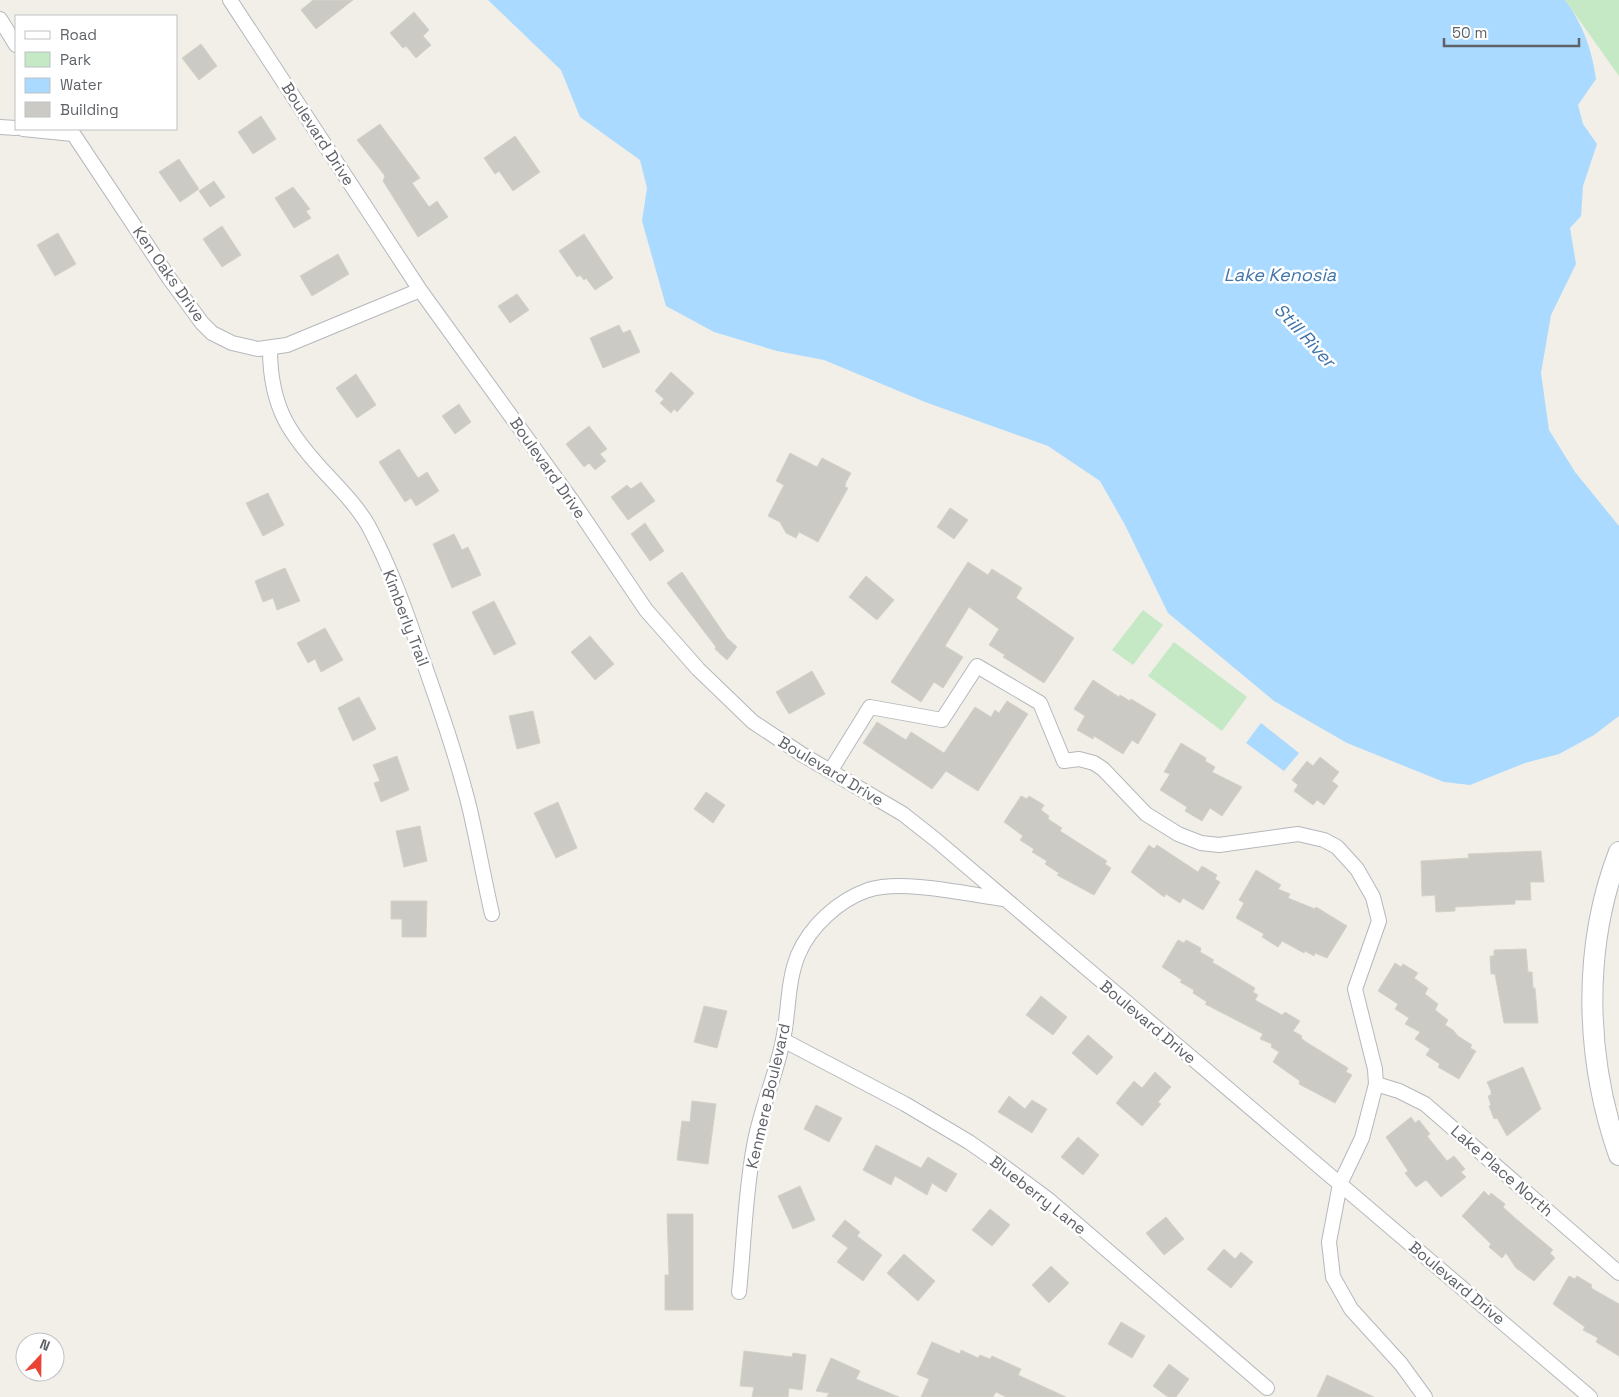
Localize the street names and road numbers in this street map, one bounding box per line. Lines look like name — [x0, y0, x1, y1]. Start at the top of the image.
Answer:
street label: Boulevard Drive — [277, 78, 359, 190]
street label: Ken Oaks Drive — [128, 222, 210, 326]
street label: Boulevard Drive — [505, 413, 591, 523]
street label: Kimberly Trail — [378, 567, 434, 669]
street label: Boulevard Drive — [774, 731, 888, 811]
street label: Boulevard Drive — [1096, 976, 1200, 1068]
street label: Kenmere Boulevard — [741, 1021, 795, 1171]
street label: Lake Place North — [1446, 1121, 1558, 1221]
street label: Blueberry Lane — [986, 1151, 1090, 1239]
street label: Boulevard Drive — [1405, 1237, 1509, 1329]

